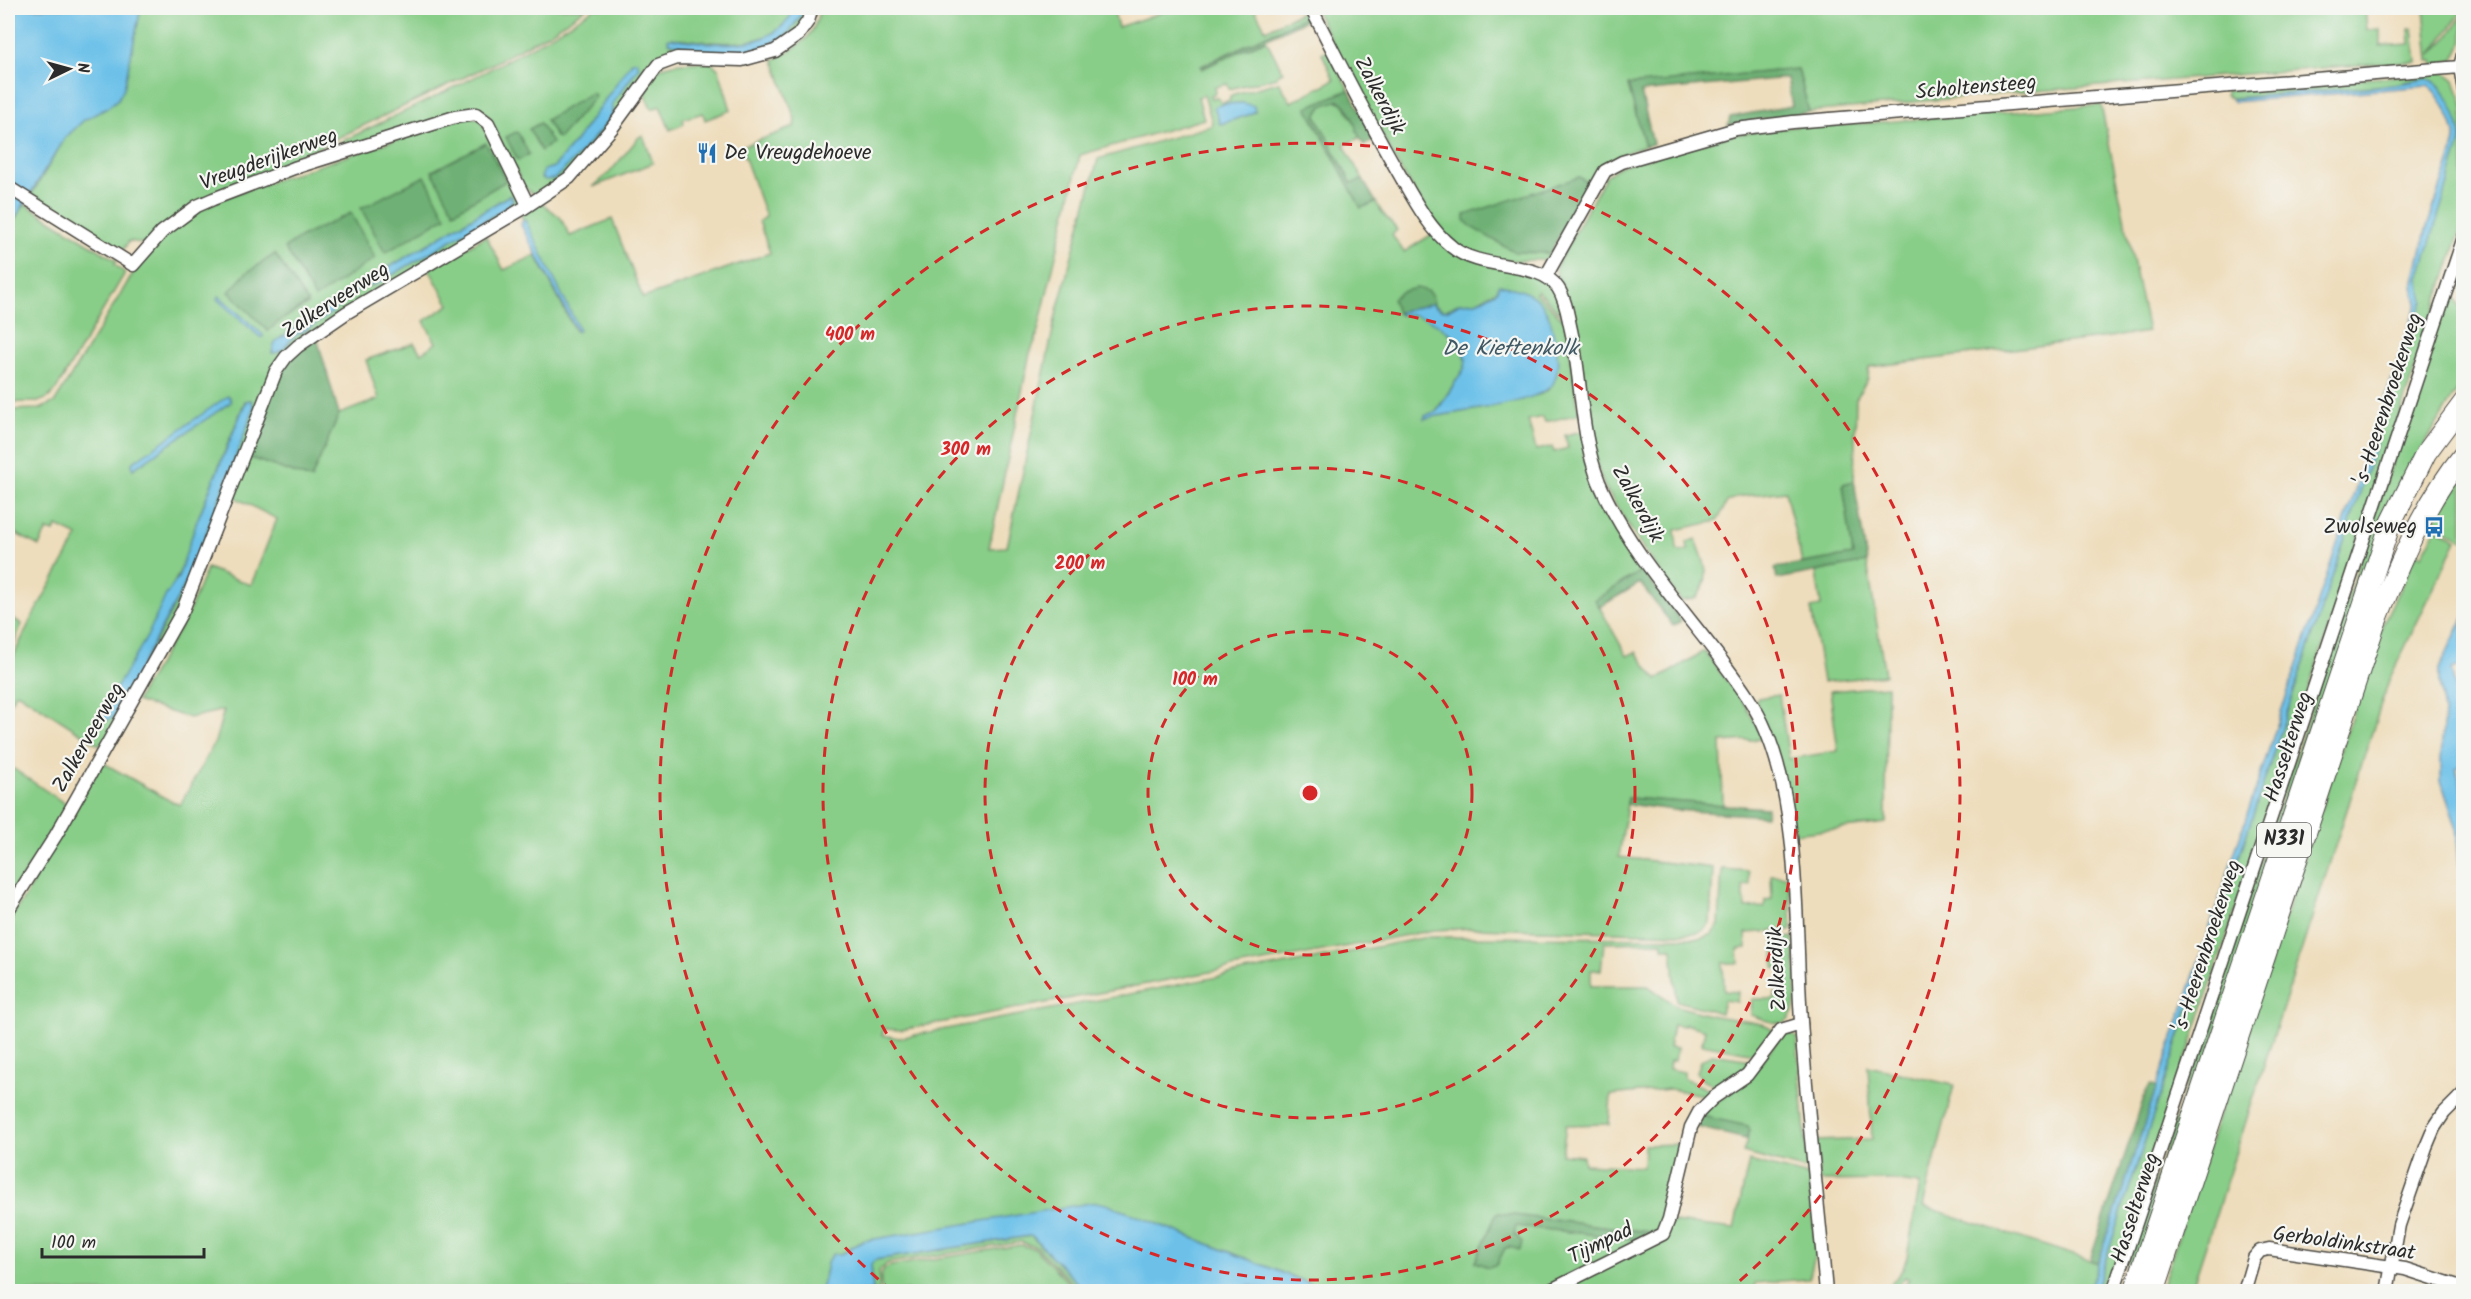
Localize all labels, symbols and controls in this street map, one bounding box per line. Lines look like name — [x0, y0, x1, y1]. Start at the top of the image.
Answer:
north arrow — [39, 39, 99, 99]
street label: Zalkerdijk — [1344, 51, 1414, 141]
text: N — [70, 62, 95, 74]
street label: Scholtensteeg — [1914, 66, 2038, 110]
street label: Vreugderijkerweg — [195, 120, 343, 200]
place label: De Vreugdehoeve — [724, 137, 872, 170]
restaurant icon: De Vreugdehoeve — [695, 141, 719, 165]
street label: Zalkerveerweg — [276, 254, 396, 348]
street label: 's-Heerenbroekerweg — [2346, 309, 2432, 489]
text: 400 m — [825, 321, 875, 350]
water label: De Kieftenkolk — [1442, 332, 1581, 367]
text: 300 m — [940, 436, 991, 465]
street label: Zalkerdijk — [1602, 459, 1672, 549]
place label: Zwolseweg — [2323, 511, 2417, 544]
bus stop icon: Zwolseweg — [2422, 515, 2446, 539]
text: 200 m — [1055, 550, 1106, 579]
text: 100 m — [1172, 666, 1218, 695]
street label: Zalkerveerweg — [44, 677, 134, 799]
street label: Hasselterweg — [2256, 687, 2322, 807]
centre of rings — [1300, 783, 1320, 803]
road number: N331 — [2257, 823, 2311, 857]
street label: 's-Heerenbroekerweg — [2165, 856, 2251, 1036]
street label: Zalkerdijk — [1759, 926, 1797, 1012]
street label: Hasselterweg — [2103, 1148, 2169, 1268]
street label: Tijmpad — [1563, 1214, 1640, 1274]
street label: Gerboldinkstraat — [2271, 1218, 2418, 1270]
scale bar — [42, 1221, 204, 1259]
text: 100 m — [51, 1229, 96, 1258]

